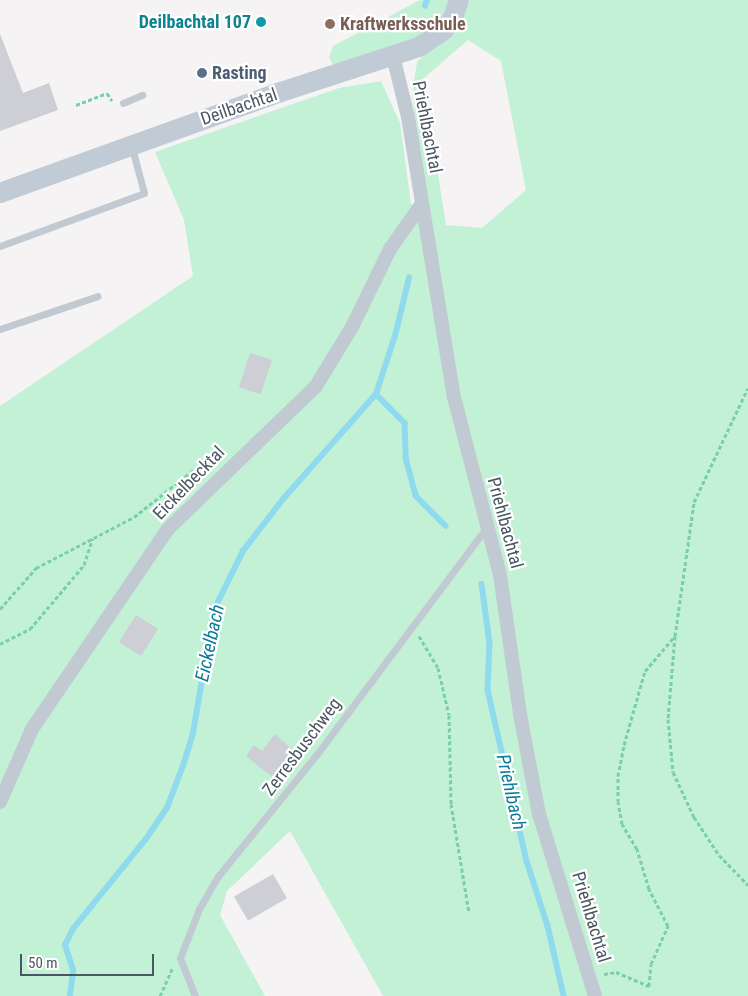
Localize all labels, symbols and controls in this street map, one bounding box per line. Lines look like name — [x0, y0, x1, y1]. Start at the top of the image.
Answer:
place label: Deilbachtal 107 — [139, 11, 251, 33]
place label: Kraftwerksschule — [340, 13, 466, 35]
marker: Deilbachtal 107 — [255, 16, 267, 28]
marker: Kraftwerksschule — [324, 18, 336, 30]
place label: Rasting — [212, 62, 267, 84]
marker: Rasting — [196, 67, 208, 79]
street label: Priehlbachtal — [407, 79, 447, 175]
street label: Deilbachtal — [198, 84, 280, 130]
street label: Eickelbecktal — [149, 442, 229, 524]
street label: Priehlbachtal — [482, 475, 528, 571]
water label: Eickelbach — [191, 602, 229, 684]
street label: Zerresbuschweg — [258, 694, 346, 800]
water label: Priehlbach — [491, 752, 531, 832]
street label: Priehlbachtal — [567, 869, 615, 965]
scale bar — [22, 944, 156, 976]
text: 50 m — [28, 954, 58, 972]

